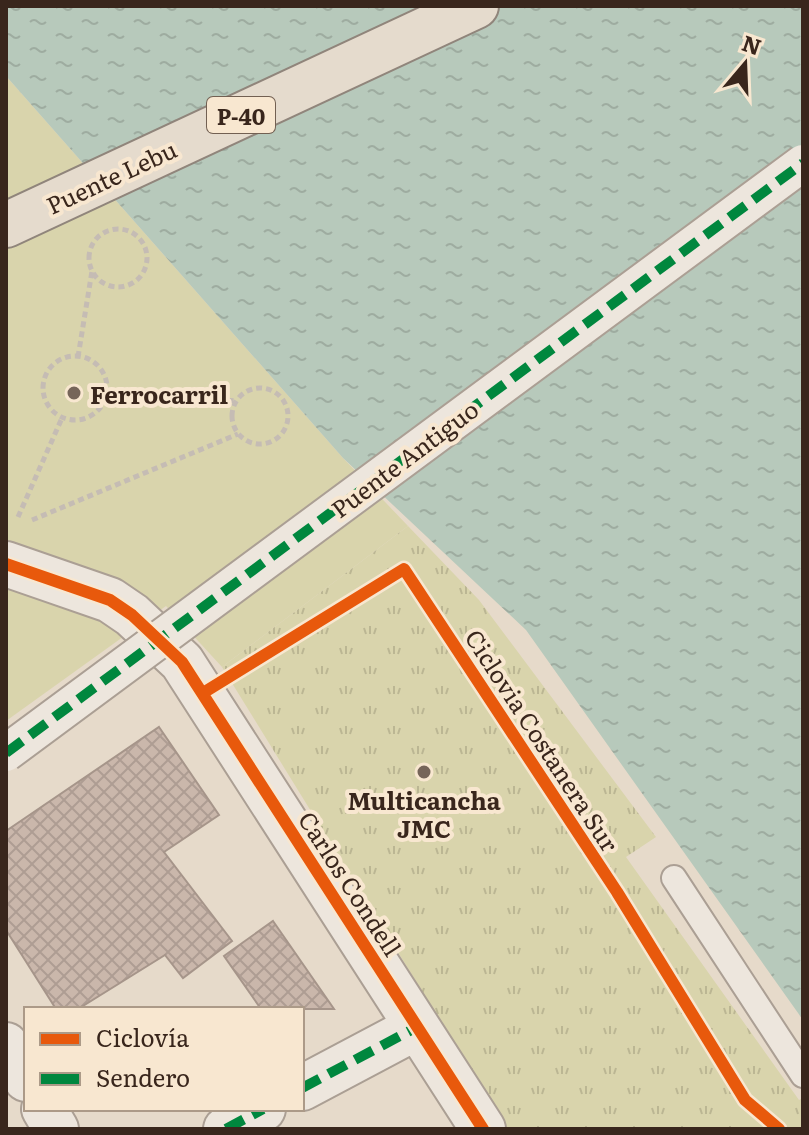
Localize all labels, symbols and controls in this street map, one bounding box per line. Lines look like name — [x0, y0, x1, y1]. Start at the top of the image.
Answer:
north arrow — [705, 24, 785, 104]
text: N — [738, 25, 766, 62]
road number: P-40 — [207, 97, 275, 133]
street label: Puente Lebu — [40, 130, 182, 222]
place label: Ferrocarril — [90, 376, 229, 411]
marker: Ferrocarril — [65, 384, 83, 402]
street label: Puente Antiguo — [323, 391, 485, 525]
street label: Ciclovia Costanera Sur — [458, 622, 629, 859]
marker: Multicancha JMC — [415, 763, 433, 781]
place label: Multicancha JMC — [347, 782, 501, 845]
street label: Carlos Condell — [291, 804, 411, 962]
legend — [24, 1007, 304, 1111]
text: Ciclovía — [96, 1019, 189, 1054]
text: Sendero — [96, 1059, 190, 1094]

